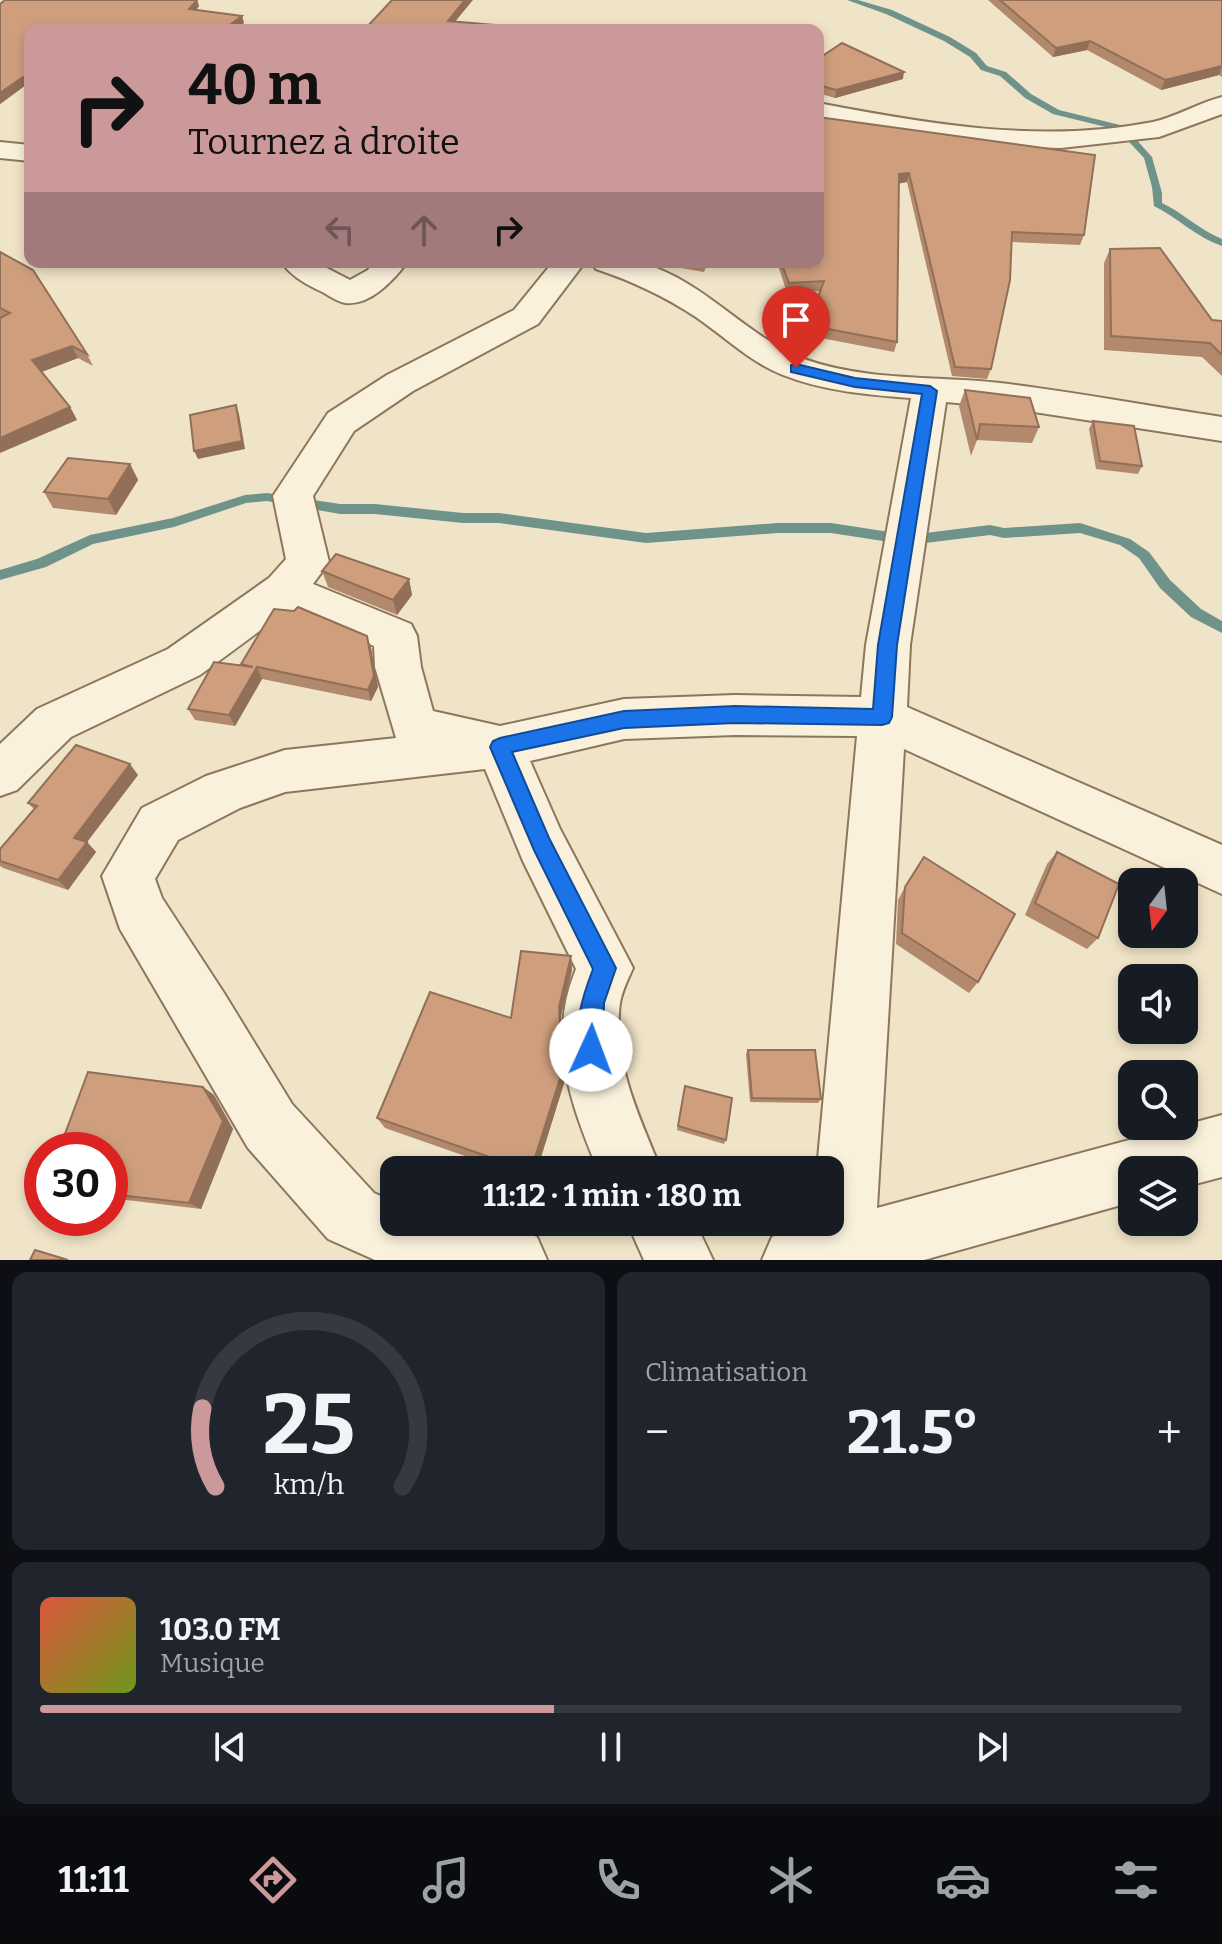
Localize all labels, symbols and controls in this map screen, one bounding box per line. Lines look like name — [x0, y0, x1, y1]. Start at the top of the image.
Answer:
text: 40 m — [188, 52, 321, 119]
icon: right — [56, 56, 160, 160]
text: Tournez à droite — [188, 120, 460, 164]
icon: left — [318, 208, 362, 252]
icon: ahead — [402, 208, 446, 252]
icon: right — [486, 208, 530, 252]
pin — [762, 286, 830, 368]
icon: arrive — [774, 298, 818, 342]
north arrow — [1118, 868, 1198, 948]
map controls — [1118, 868, 1198, 1236]
button: sound — [1118, 964, 1198, 1044]
position arrow — [549, 1008, 633, 1092]
button: search — [1118, 1060, 1198, 1140]
speed limit sign: 30 — [24, 1132, 128, 1236]
button: layers — [1118, 1156, 1198, 1236]
text: 11:12 · 1 min · 180 m — [483, 1178, 741, 1214]
text: Climatisation — [645, 1357, 808, 1388]
text: 25 — [262, 1375, 355, 1475]
text: 21.5° — [847, 1397, 979, 1469]
text: − — [645, 1406, 669, 1459]
text: + — [1157, 1406, 1182, 1459]
text: km/h — [273, 1467, 344, 1502]
text: 103.0 FM — [160, 1612, 281, 1648]
text: Musique — [160, 1648, 265, 1679]
icon: previous — [208, 1725, 252, 1769]
icon: pause — [589, 1725, 633, 1769]
icon: next — [970, 1725, 1014, 1769]
icon: directions — [245, 1852, 301, 1908]
icon: music — [418, 1852, 474, 1908]
icon: phone — [590, 1852, 646, 1908]
icon: climate — [763, 1852, 819, 1908]
icon: car — [935, 1852, 991, 1908]
icon: filters — [1108, 1852, 1164, 1908]
text: 11:11 — [58, 1858, 129, 1902]

